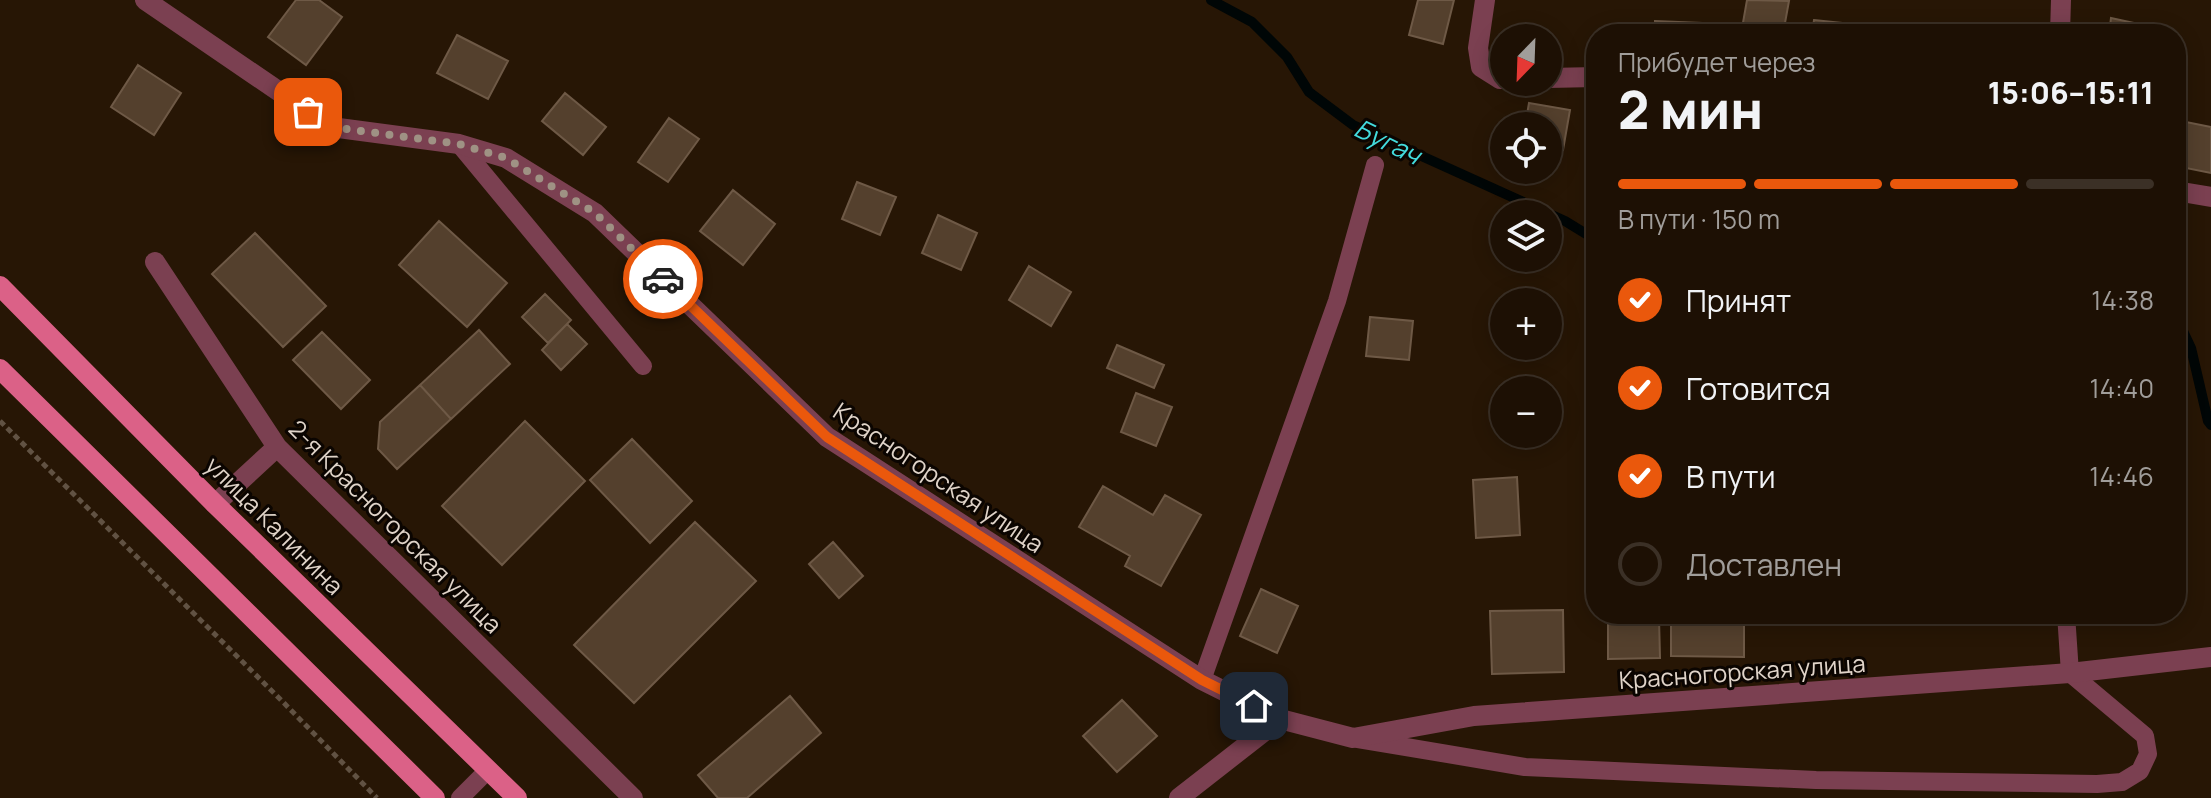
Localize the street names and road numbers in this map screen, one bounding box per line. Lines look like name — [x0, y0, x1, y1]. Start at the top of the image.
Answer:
street label: Красногорская улица — [827, 394, 1051, 560]
street label: 2-я Красногорская улица — [282, 412, 510, 640]
street label: улица Калинина — [199, 449, 351, 601]
street label: Красногорская улица — [1618, 646, 1866, 696]

